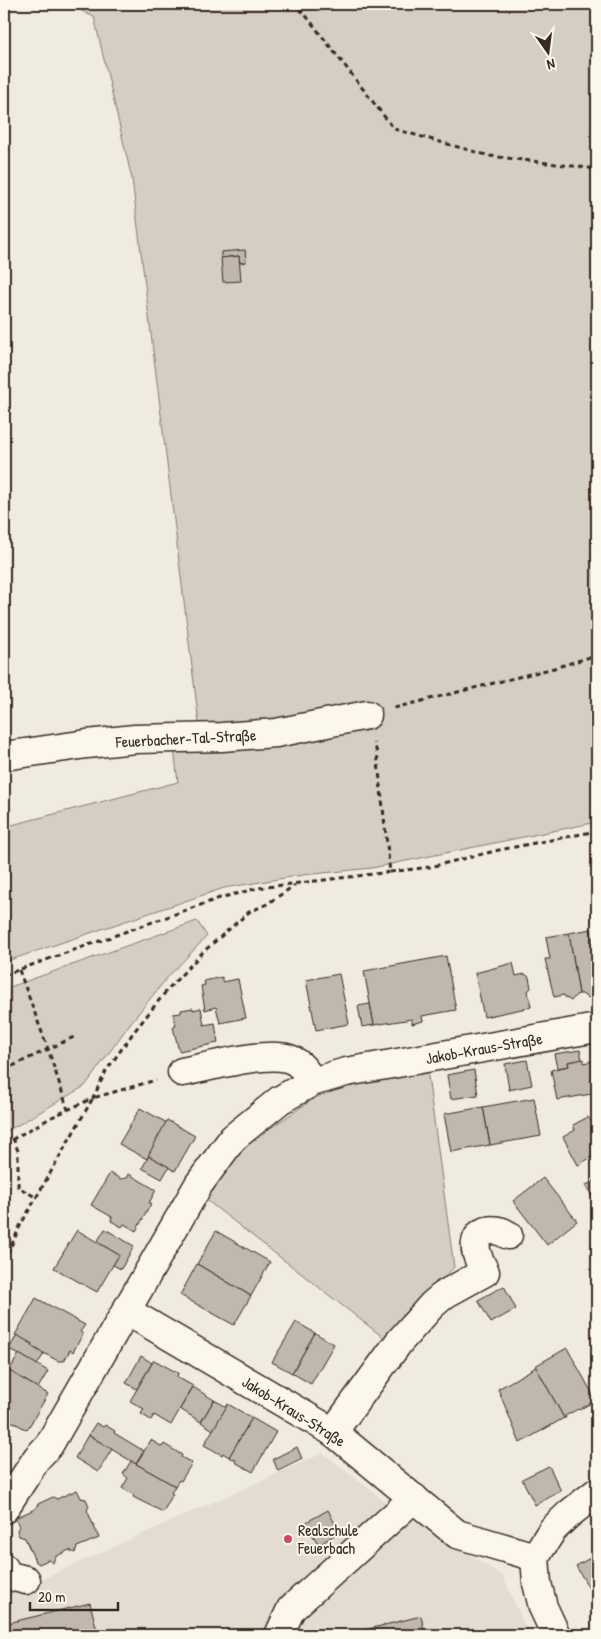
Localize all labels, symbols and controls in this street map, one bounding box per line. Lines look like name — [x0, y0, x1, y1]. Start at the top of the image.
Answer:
north arrow — [524, 28, 574, 78]
text: N — [545, 55, 557, 75]
street label: Feuerbacher-Tal-Straße — [114, 723, 257, 753]
street label: Jakob-Kraus-Straße — [424, 1027, 545, 1069]
street label: Jakob-Kraus-Straße — [238, 1370, 351, 1452]
place label: Realschule Feuerbach — [297, 1519, 359, 1559]
marker: Realschule Feuerbach — [282, 1533, 294, 1545]
scale bar — [30, 1579, 118, 1611]
text: 20 m — [38, 1586, 65, 1607]

